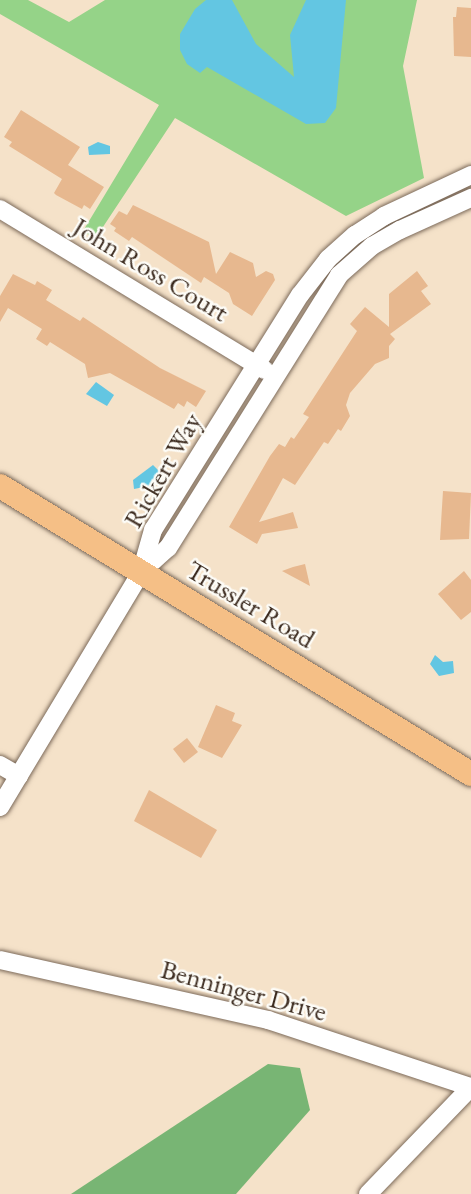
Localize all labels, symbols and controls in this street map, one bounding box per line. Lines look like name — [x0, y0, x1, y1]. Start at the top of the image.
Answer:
street label: John Ross Court — [67, 210, 235, 328]
street label: Rickert Way — [116, 407, 208, 533]
street label: Trussler Road — [181, 553, 321, 655]
street label: Benninger Drive — [158, 952, 330, 1028]

